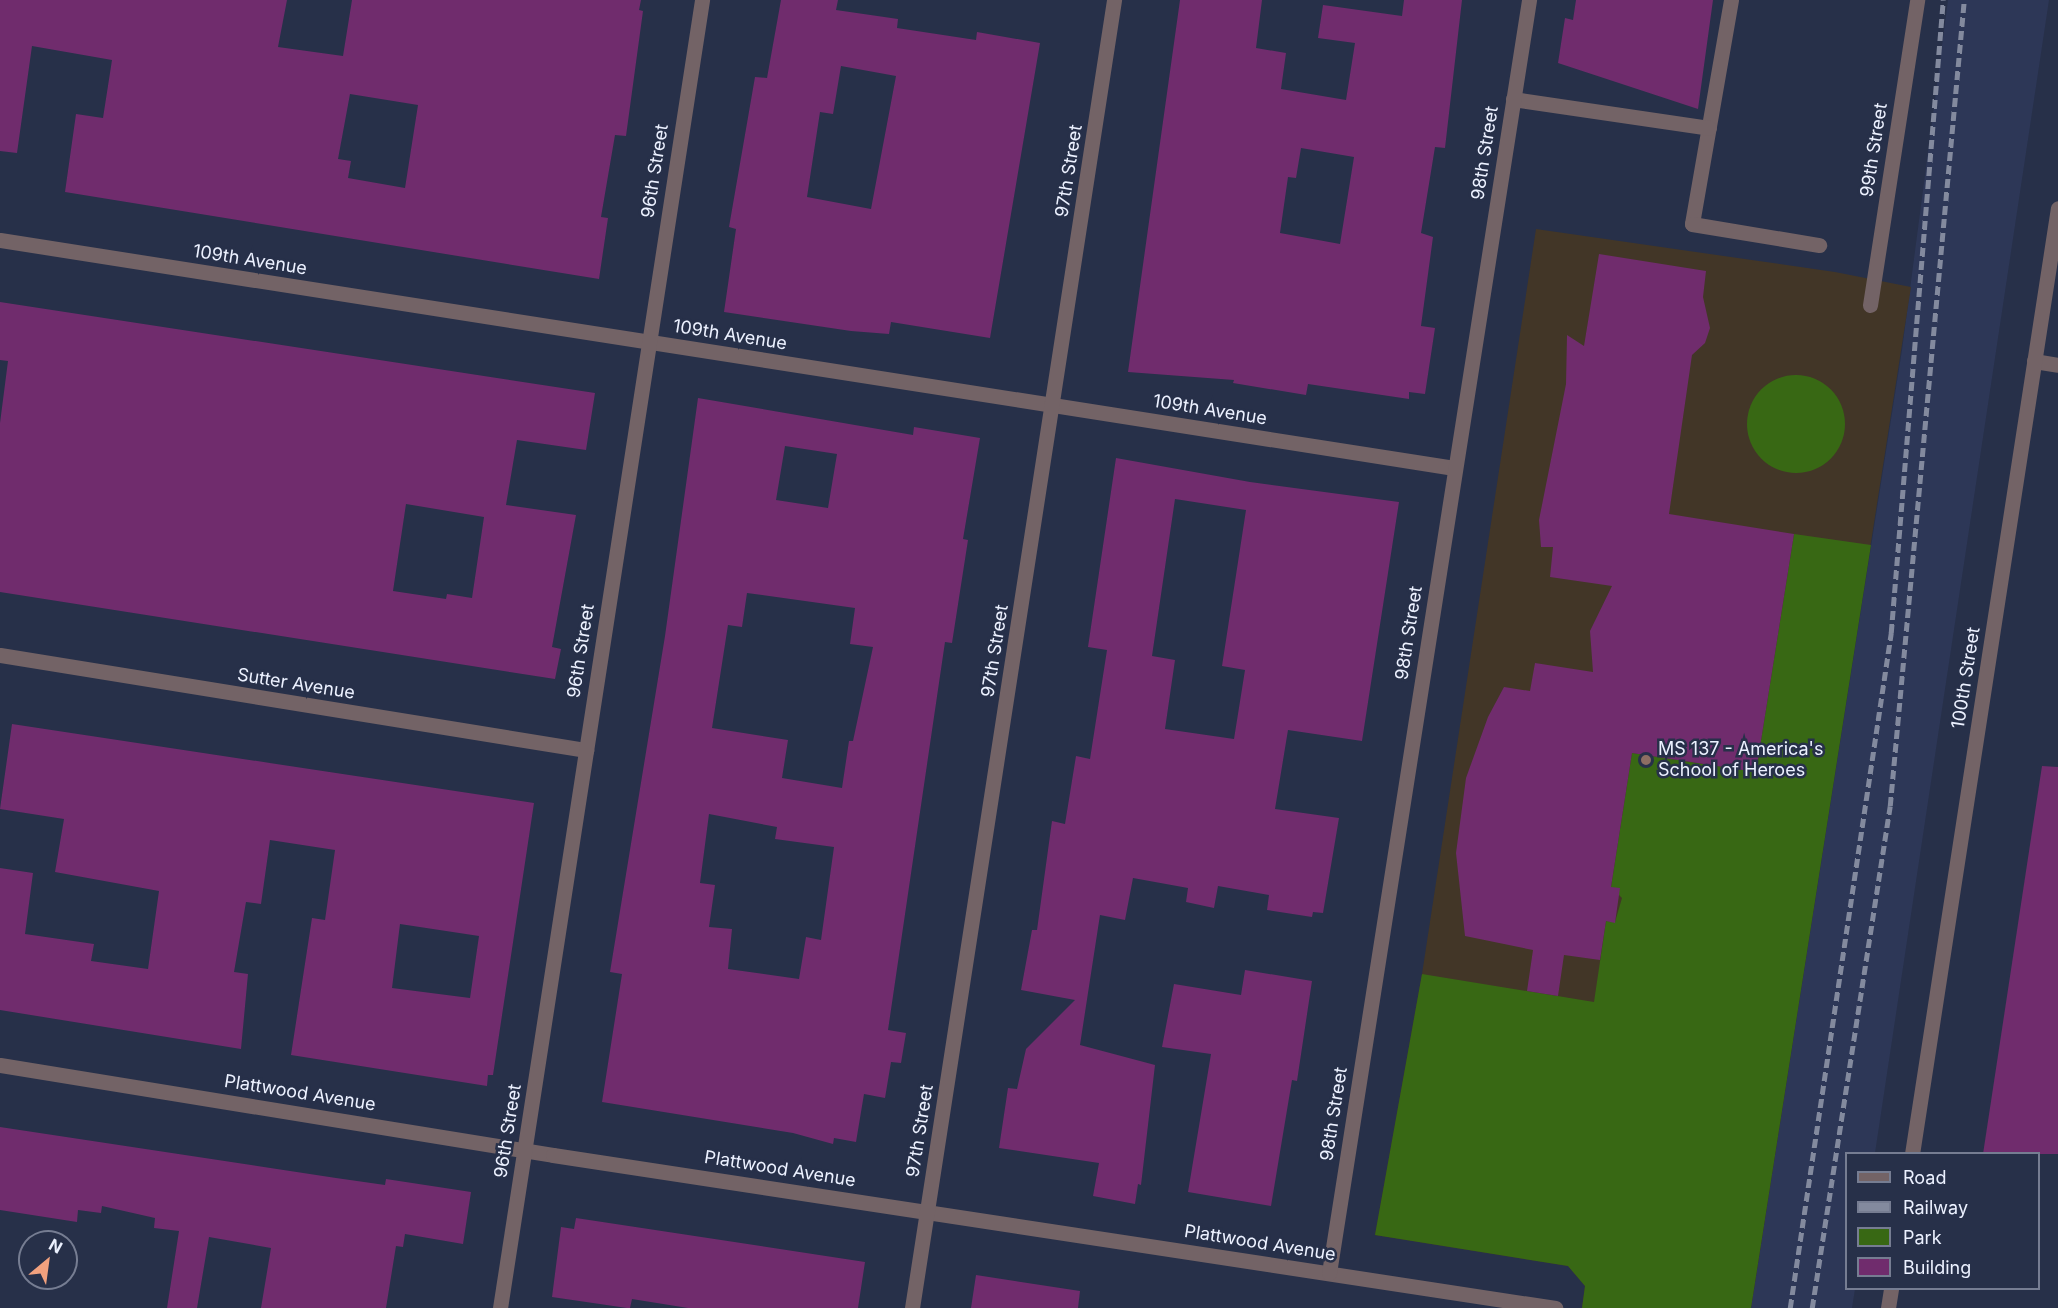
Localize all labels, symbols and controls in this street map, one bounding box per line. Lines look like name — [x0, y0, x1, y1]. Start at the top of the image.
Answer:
street label: 99th Street — [1856, 101, 1892, 199]
street label: 98th Street — [1467, 105, 1503, 201]
street label: 96th Street — [637, 123, 673, 219]
street label: 97th Street — [1051, 123, 1087, 219]
street label: 109th Avenue — [192, 240, 308, 280]
street label: 109th Avenue — [672, 315, 788, 355]
street label: 109th Avenue — [1152, 390, 1268, 430]
street label: 98th Street — [1391, 585, 1427, 681]
street label: 96th Street — [563, 603, 599, 699]
street label: 97th Street — [977, 603, 1013, 699]
street label: 100th Street — [1947, 626, 1985, 730]
street label: Sutter Avenue — [236, 664, 356, 704]
place label: MS 137 - America's School of Heroes — [1658, 739, 1823, 782]
marker: MS 137 - America's School of Heroes — [1639, 753, 1653, 767]
street label: 98th Street — [1316, 1066, 1352, 1162]
street label: Plattwood Avenue — [223, 1070, 377, 1116]
street label: 96th Street — [490, 1083, 526, 1179]
street label: 97th Street — [902, 1083, 938, 1179]
street label: Plattwood Avenue — [703, 1146, 857, 1192]
legend — [1845, 1152, 2040, 1290]
text: Road — [1903, 1167, 1946, 1188]
text: Railway — [1903, 1197, 1968, 1218]
street label: Plattwood Avenue — [1183, 1220, 1337, 1266]
text: Park — [1903, 1227, 1942, 1248]
north arrow — [18, 1230, 78, 1290]
text: N — [46, 1234, 66, 1258]
text: Building — [1903, 1257, 1971, 1278]

